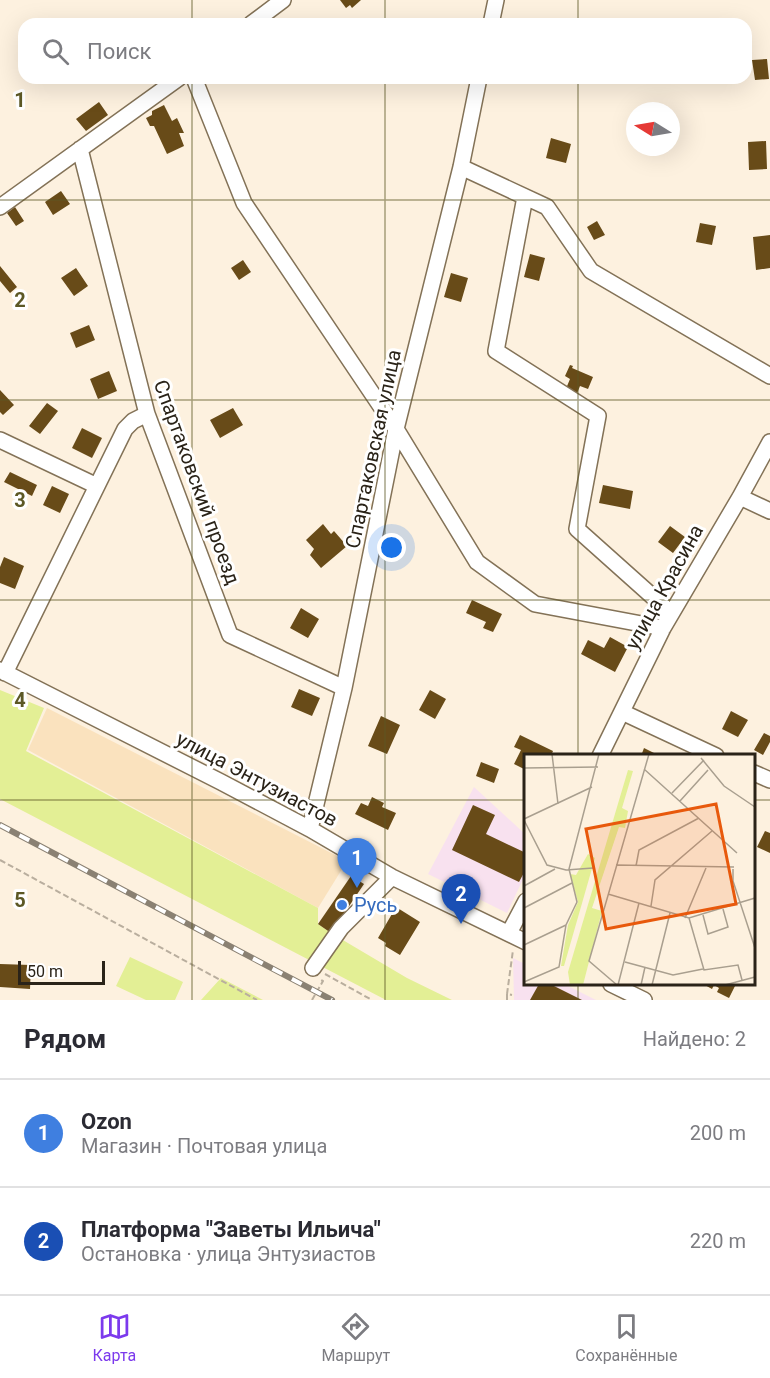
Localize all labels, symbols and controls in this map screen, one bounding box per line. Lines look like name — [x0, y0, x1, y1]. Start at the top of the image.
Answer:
search box — [18, 18, 752, 84]
icon: search — [39, 35, 72, 68]
text: Поиск — [87, 39, 151, 64]
text: 1 — [14, 88, 26, 112]
north arrow — [626, 102, 680, 156]
text: 2 — [14, 288, 26, 312]
street label: Спартаковская улица — [340, 347, 406, 551]
street label: Спартаковский проезд — [149, 376, 245, 588]
text: 3 — [14, 488, 26, 512]
street label: улица Красина — [620, 520, 708, 654]
your location — [377, 533, 406, 562]
text: 4 — [14, 688, 26, 712]
street label: улица Энтузиастов — [172, 726, 342, 832]
inset map — [524, 754, 755, 985]
pin: 1 — [338, 838, 376, 888]
pin: 2 — [442, 874, 480, 924]
text: 5 — [14, 888, 26, 912]
place label: Русь — [354, 893, 397, 917]
marker: Русь — [335, 898, 349, 912]
scale bar — [18, 958, 105, 986]
text: 50 m — [27, 962, 63, 981]
text: Рядом — [24, 1024, 106, 1054]
text: Найдено: 2 — [643, 1027, 746, 1051]
text: Ozon — [81, 1109, 132, 1134]
text: 1 — [38, 1121, 49, 1145]
text: 200 m — [690, 1121, 746, 1145]
text: Магазин · Почтовая улица — [81, 1134, 327, 1158]
text: Платформа "Заветы Ильича" — [81, 1217, 381, 1242]
text: 2 — [38, 1229, 49, 1253]
text: 220 m — [690, 1229, 746, 1253]
text: Остановка · улица Энтузиастов — [81, 1242, 376, 1266]
tab: Карта — [93, 1310, 136, 1365]
tab: Маршрут — [321, 1310, 390, 1365]
tab: Сохранённые — [575, 1310, 677, 1365]

